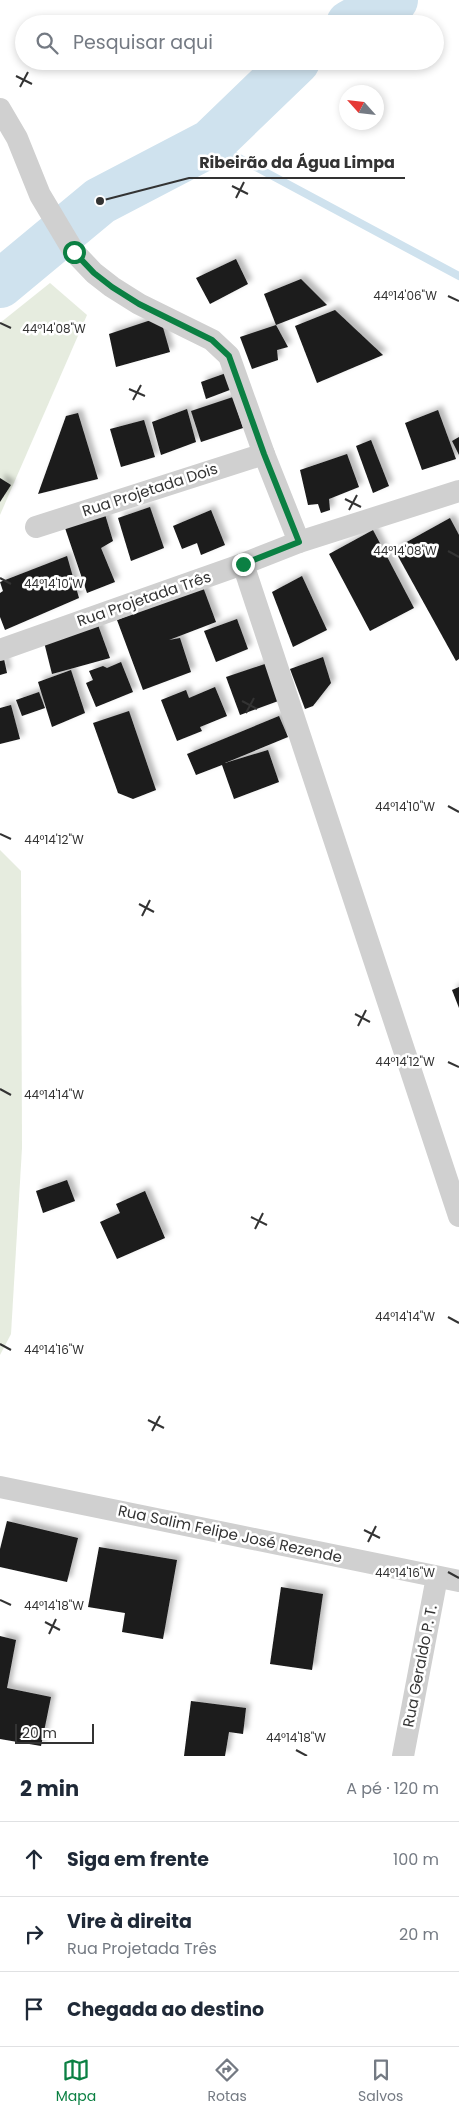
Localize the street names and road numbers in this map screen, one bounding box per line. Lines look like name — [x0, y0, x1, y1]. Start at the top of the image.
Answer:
street label: Rua Projetada Dois — [79, 458, 220, 521]
street label: Rua Projetada Três — [74, 566, 214, 631]
street label: Rua Salim Felipe José Rezende — [116, 1499, 344, 1568]
street label: Rua Geraldo P. T. — [397, 1603, 442, 1729]

